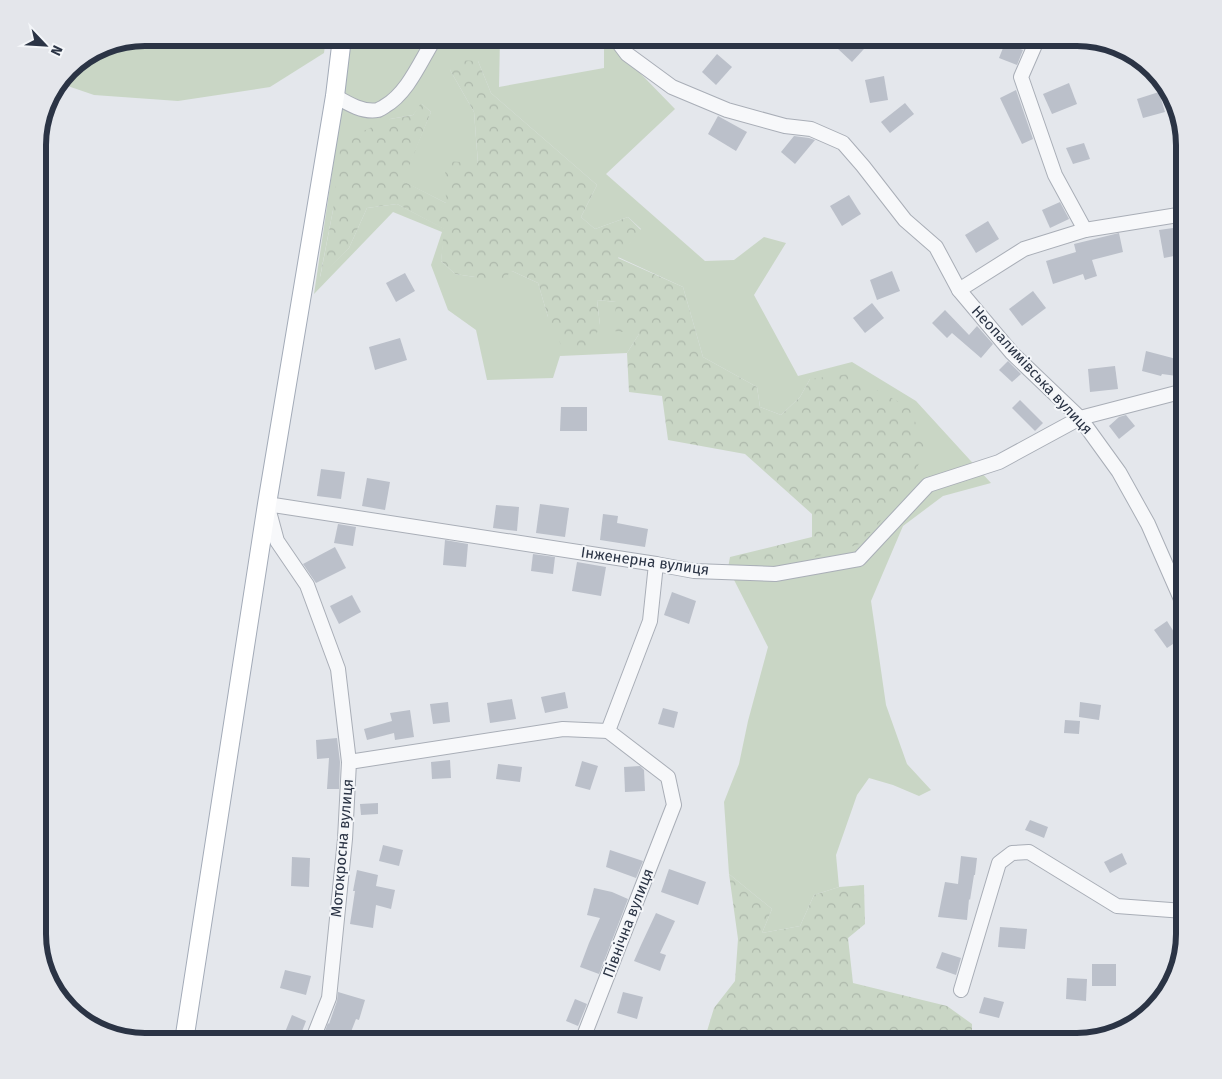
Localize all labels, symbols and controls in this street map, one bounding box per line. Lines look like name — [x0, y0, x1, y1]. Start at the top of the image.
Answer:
north arrow — [20, 20, 70, 70]
text: N — [47, 42, 66, 58]
street label: Неопалимівська вулиця — [968, 302, 1096, 438]
street label: Інженерна вулиця — [580, 543, 710, 579]
street label: Мотокросна вулиця — [327, 778, 357, 918]
street label: Північна вулиця — [599, 866, 657, 980]

